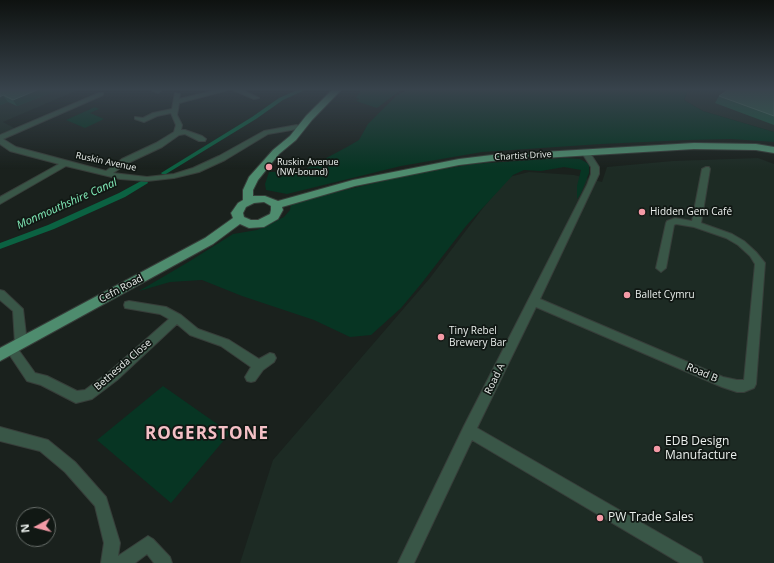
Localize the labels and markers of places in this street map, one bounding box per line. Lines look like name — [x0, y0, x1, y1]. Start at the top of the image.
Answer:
place label: Ruskin Avenue (NW-bound) — [277, 157, 339, 178]
marker: Ruskin Avenue (NW-bound) — [264, 162, 274, 172]
place label: Hidden Gem Café — [650, 206, 732, 218]
marker: Hidden Gem Café — [637, 207, 647, 217]
place label: Ballet Cymru — [635, 289, 695, 301]
marker: Ballet Cymru — [622, 290, 632, 300]
place label: Tiny Rebel Brewery Bar — [449, 325, 506, 348]
marker: Tiny Rebel Brewery Bar — [436, 332, 446, 342]
place label: EDB Design Manufacture — [665, 435, 737, 463]
marker: EDB Design Manufacture — [652, 444, 662, 454]
place label: PW Trade Sales — [608, 511, 694, 525]
marker: PW Trade Sales — [595, 513, 605, 523]

